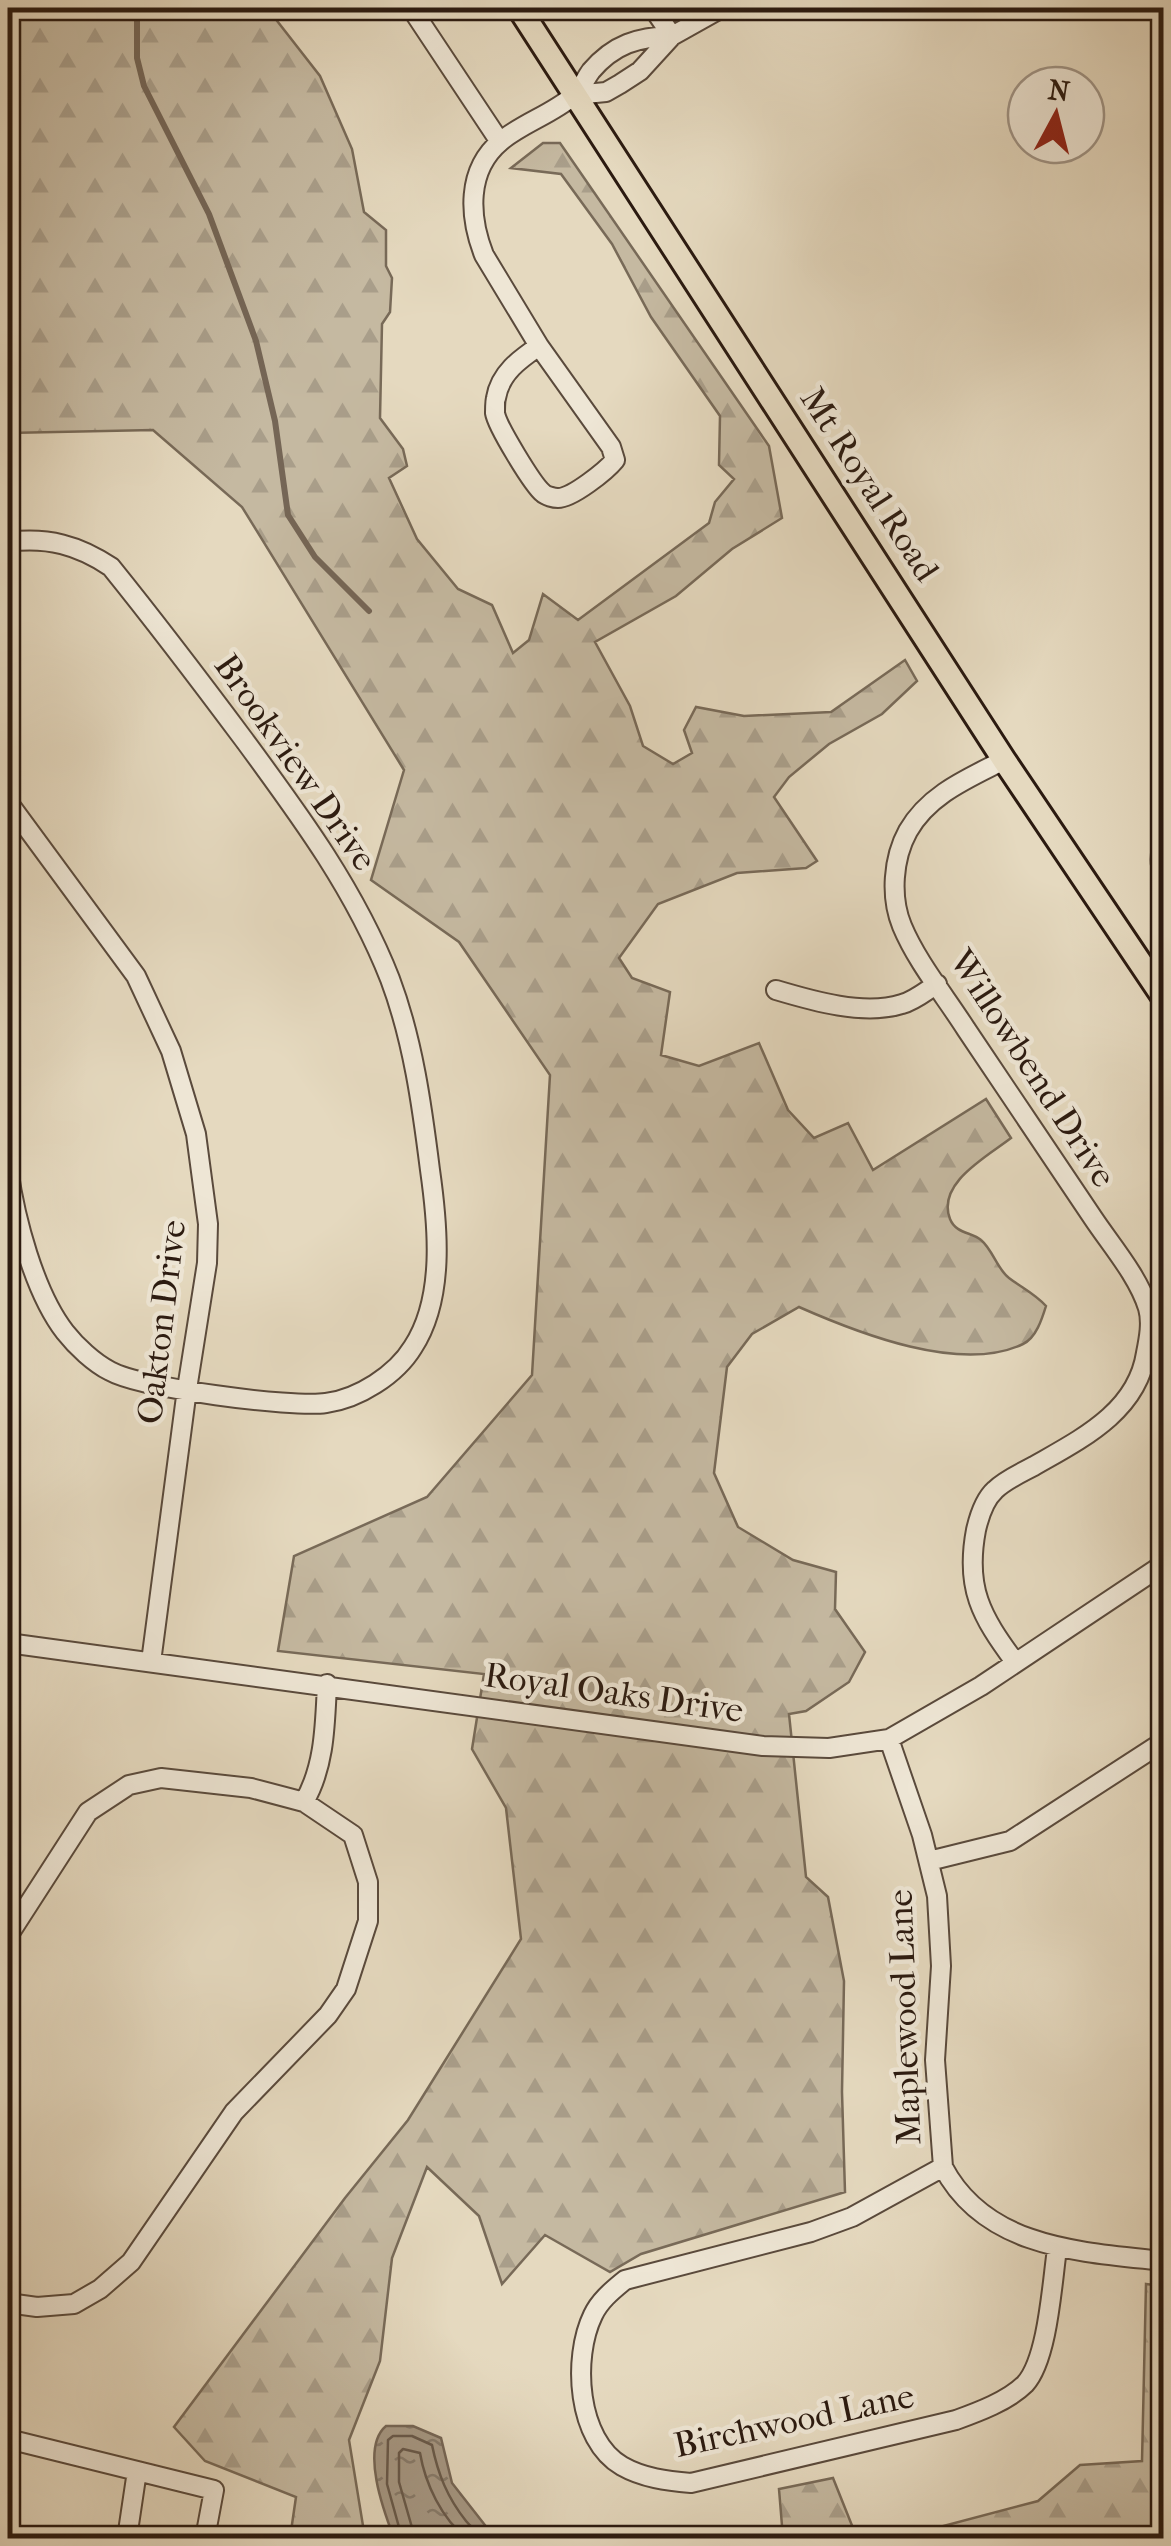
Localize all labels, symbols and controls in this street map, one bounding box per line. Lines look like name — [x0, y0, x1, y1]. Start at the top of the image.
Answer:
north arrow — [1006, 65, 1106, 165]
text: N — [1046, 73, 1072, 108]
street label: Mt Royal Road — [792, 380, 948, 590]
street label: Brookview Drive — [206, 646, 385, 878]
street label: Willowbend Drive — [940, 941, 1125, 1195]
street label: Oakton Drive — [129, 1218, 194, 1426]
street label: Royal Oaks Drive — [482, 1654, 746, 1731]
street label: Maplewood Lane — [880, 1889, 929, 2145]
street label: Birchwood Lane — [670, 2375, 918, 2466]

